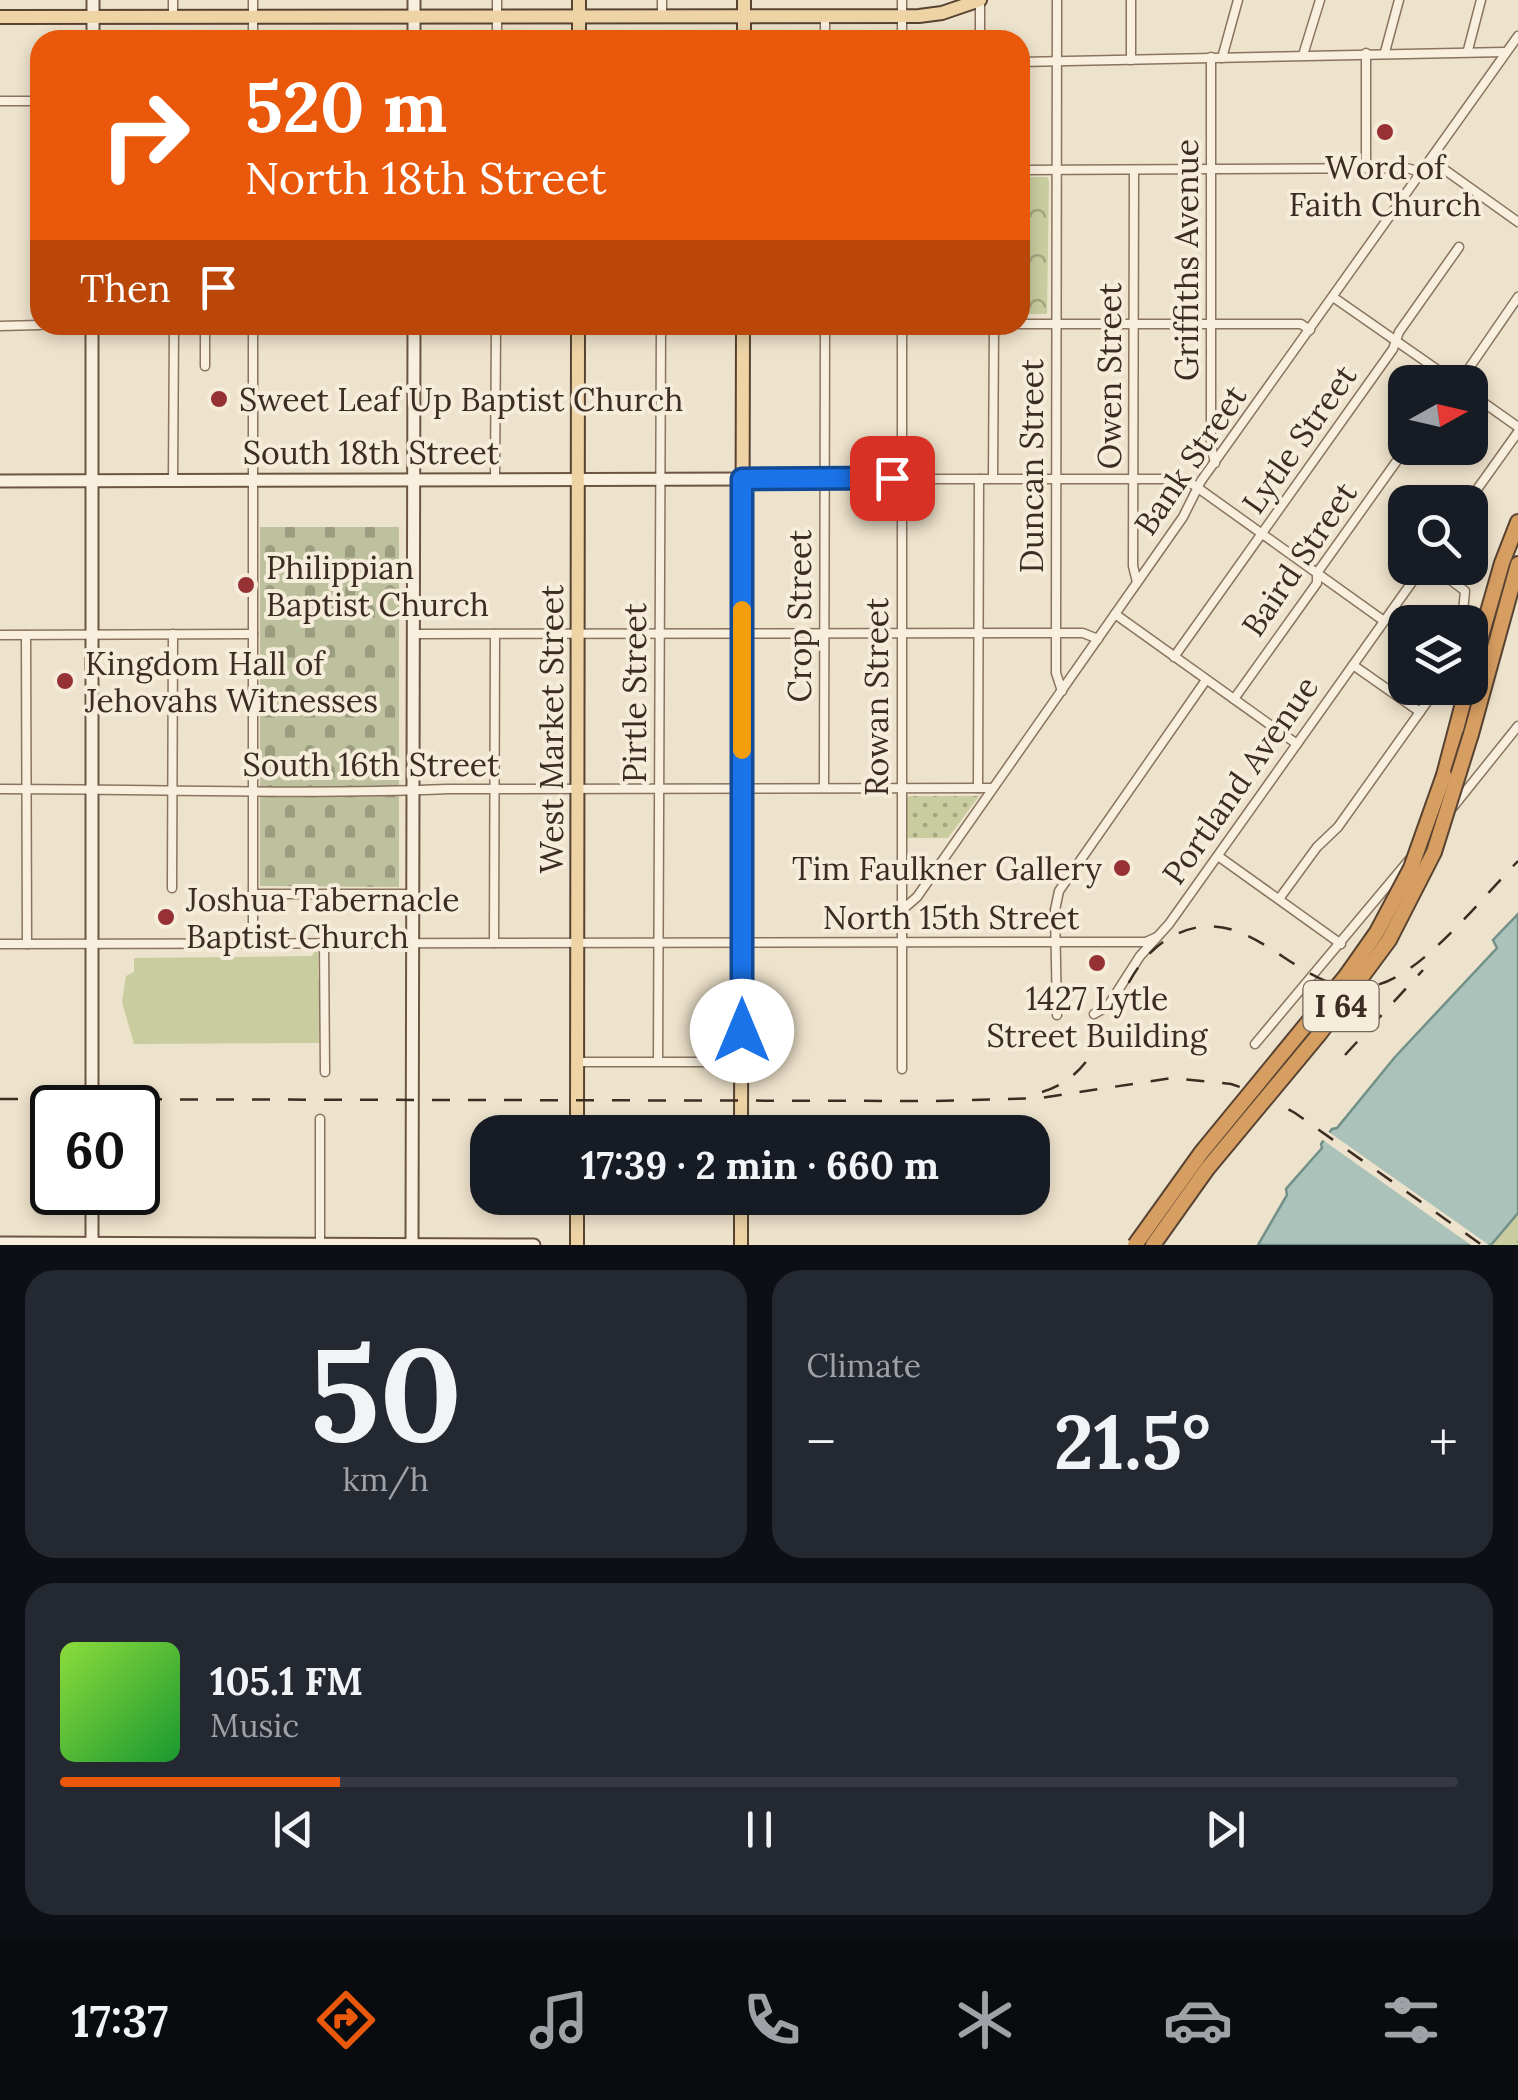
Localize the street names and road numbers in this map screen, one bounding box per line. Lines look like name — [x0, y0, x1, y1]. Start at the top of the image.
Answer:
street label: Griffiths Avenue — [1166, 139, 1207, 381]
street label: Owen Street — [1089, 282, 1130, 469]
street label: Lytle Street — [1233, 356, 1366, 521]
street label: Duncan Street — [1011, 358, 1052, 573]
street label: Bank Street — [1125, 377, 1255, 543]
street label: South 18th Street — [243, 432, 500, 473]
street label: Baird Street — [1232, 474, 1366, 644]
street label: Crop Street — [779, 529, 820, 702]
street label: West Market Street — [531, 584, 572, 873]
street label: Rowan Street — [856, 597, 897, 796]
street label: Pirtle Street — [614, 602, 655, 783]
street label: Portland Avenue — [1153, 668, 1327, 892]
street label: South 16th Street — [243, 744, 500, 785]
street label: North 15th Street — [823, 897, 1080, 938]
road number: I 64 — [1304, 981, 1378, 1031]

